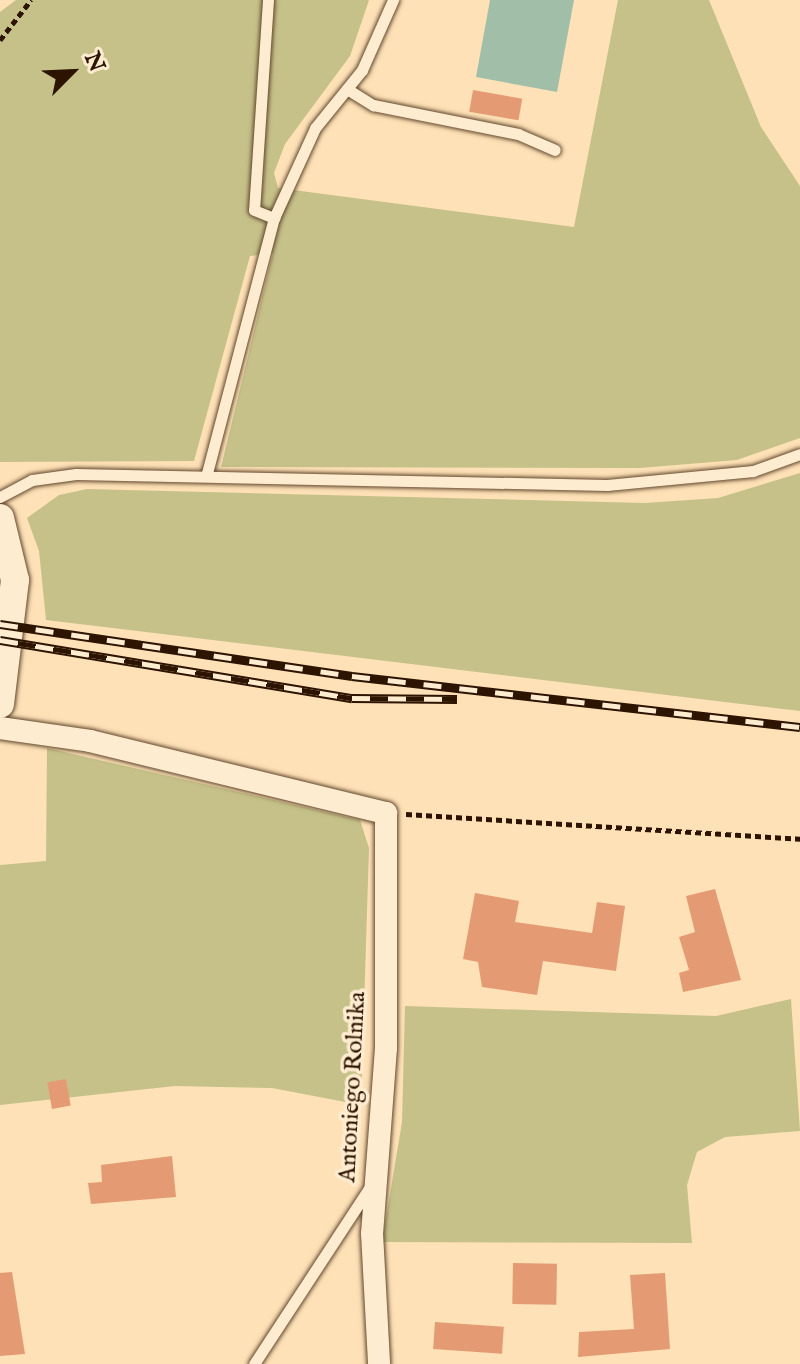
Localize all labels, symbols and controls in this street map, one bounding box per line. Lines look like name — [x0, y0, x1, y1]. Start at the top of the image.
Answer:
north arrow — [32, 32, 112, 112]
text: N — [77, 48, 111, 77]
street label: Antoniego Rolnika — [334, 991, 372, 1183]

